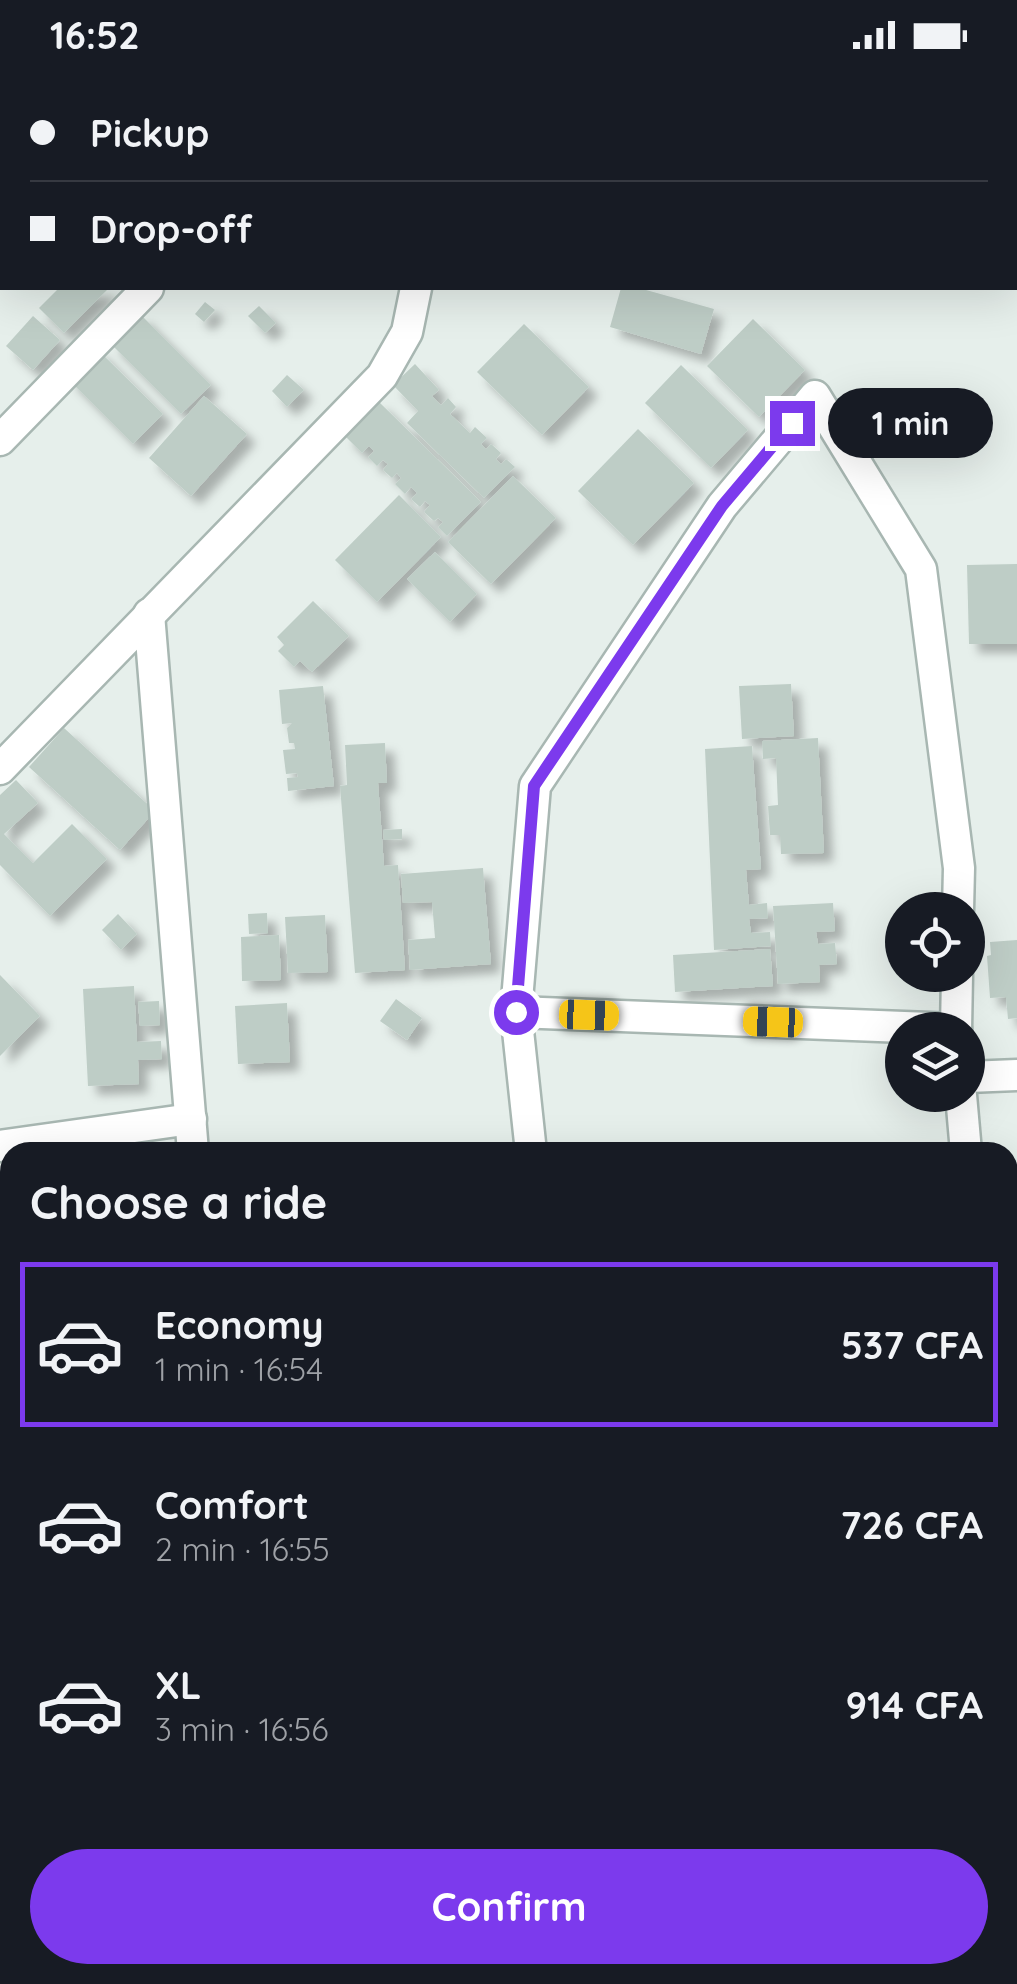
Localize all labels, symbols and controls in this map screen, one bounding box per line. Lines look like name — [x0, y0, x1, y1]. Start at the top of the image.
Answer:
text: 16:52 — [50, 11, 140, 59]
text: Pickup — [90, 109, 209, 157]
text: Drop-off — [90, 205, 252, 253]
callout: 1 min — [827, 388, 992, 458]
route end — [770, 401, 815, 446]
text: 1 min — [872, 403, 949, 443]
map controls — [885, 892, 985, 1112]
button: locate — [885, 892, 985, 992]
route start — [494, 990, 539, 1035]
car — [558, 999, 620, 1031]
car — [742, 1006, 804, 1038]
button: layers — [885, 1012, 985, 1112]
text: Choose a ride — [30, 1174, 327, 1230]
icon: car — [35, 1300, 125, 1390]
text: Economy — [155, 1301, 324, 1349]
text: 537 CFA — [841, 1321, 983, 1369]
text: 1 min · 16:54 — [155, 1349, 323, 1389]
icon: car — [35, 1480, 125, 1570]
text: Comfort — [155, 1481, 309, 1529]
text: 726 CFA — [841, 1501, 983, 1549]
text: 2 min · 16:55 — [155, 1529, 330, 1569]
icon: car — [35, 1660, 125, 1750]
text: XL — [155, 1661, 201, 1709]
text: 914 CFA — [845, 1681, 983, 1729]
text: 3 min · 16:56 — [155, 1709, 328, 1749]
button: Confirm — [30, 1849, 988, 1964]

